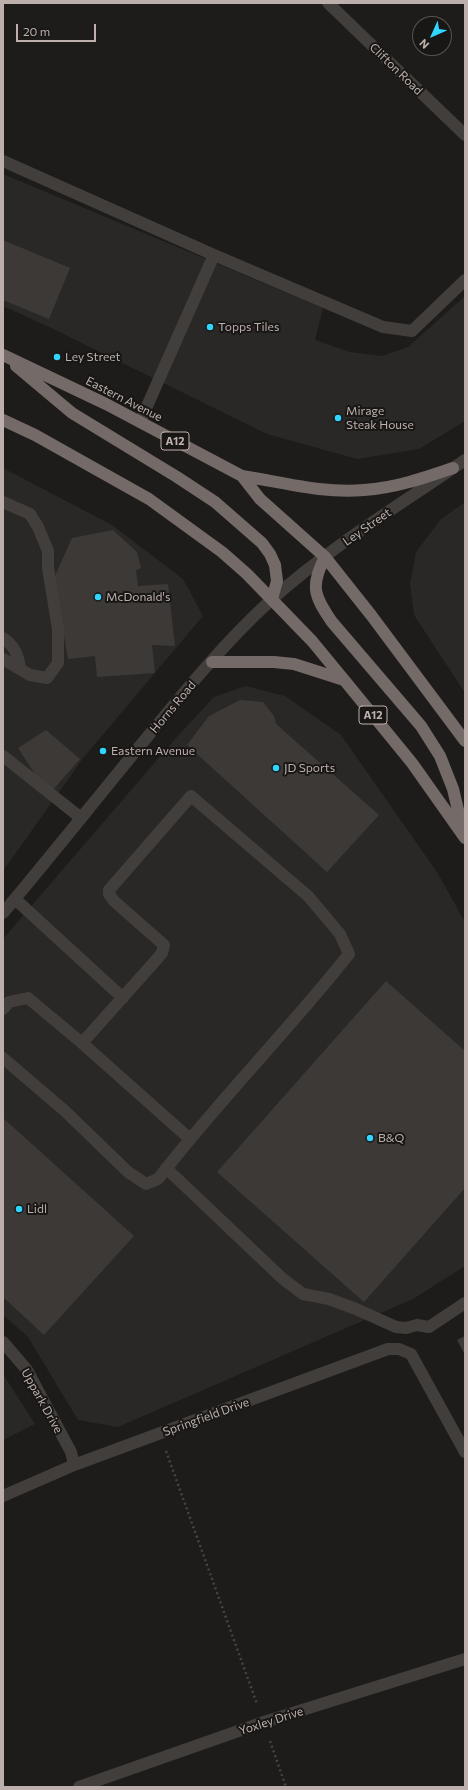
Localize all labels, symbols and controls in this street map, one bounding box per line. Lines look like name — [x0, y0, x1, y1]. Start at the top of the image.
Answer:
scale bar — [18, 16, 98, 42]
north arrow — [412, 16, 452, 56]
text: 20 m — [23, 24, 50, 38]
text: N — [416, 37, 431, 52]
street label: Clifton Road — [366, 40, 426, 98]
place label: Topps Tiles — [218, 320, 279, 334]
marker: Topps Tiles — [205, 322, 215, 332]
place label: Ley Street — [65, 350, 120, 364]
marker: Ley Street — [52, 352, 62, 362]
street label: Eastern Avenue — [83, 374, 165, 424]
place label: Mirage Steak House — [346, 404, 414, 432]
marker: Mirage Steak House — [333, 413, 343, 423]
road number: A12 — [161, 432, 189, 450]
street label: Ley Street — [340, 505, 394, 549]
place label: McDonald's — [106, 590, 170, 604]
marker: McDonald's — [93, 592, 103, 602]
street label: Horns Road — [147, 678, 199, 736]
road number: A12 — [359, 706, 387, 724]
place label: Eastern Avenue — [111, 744, 195, 758]
marker: Eastern Avenue — [98, 746, 108, 756]
place label: JD Sports — [284, 761, 335, 775]
marker: JD Sports — [271, 763, 281, 773]
place label: B&Q — [378, 1131, 404, 1145]
marker: B&Q — [365, 1133, 375, 1143]
place label: Lidl — [27, 1202, 47, 1216]
marker: Lidl — [14, 1204, 24, 1214]
street label: Uppark Drive — [18, 1366, 66, 1436]
street label: Springfield Drive — [161, 1395, 251, 1439]
street label: Yoxley Drive — [237, 1704, 305, 1738]

